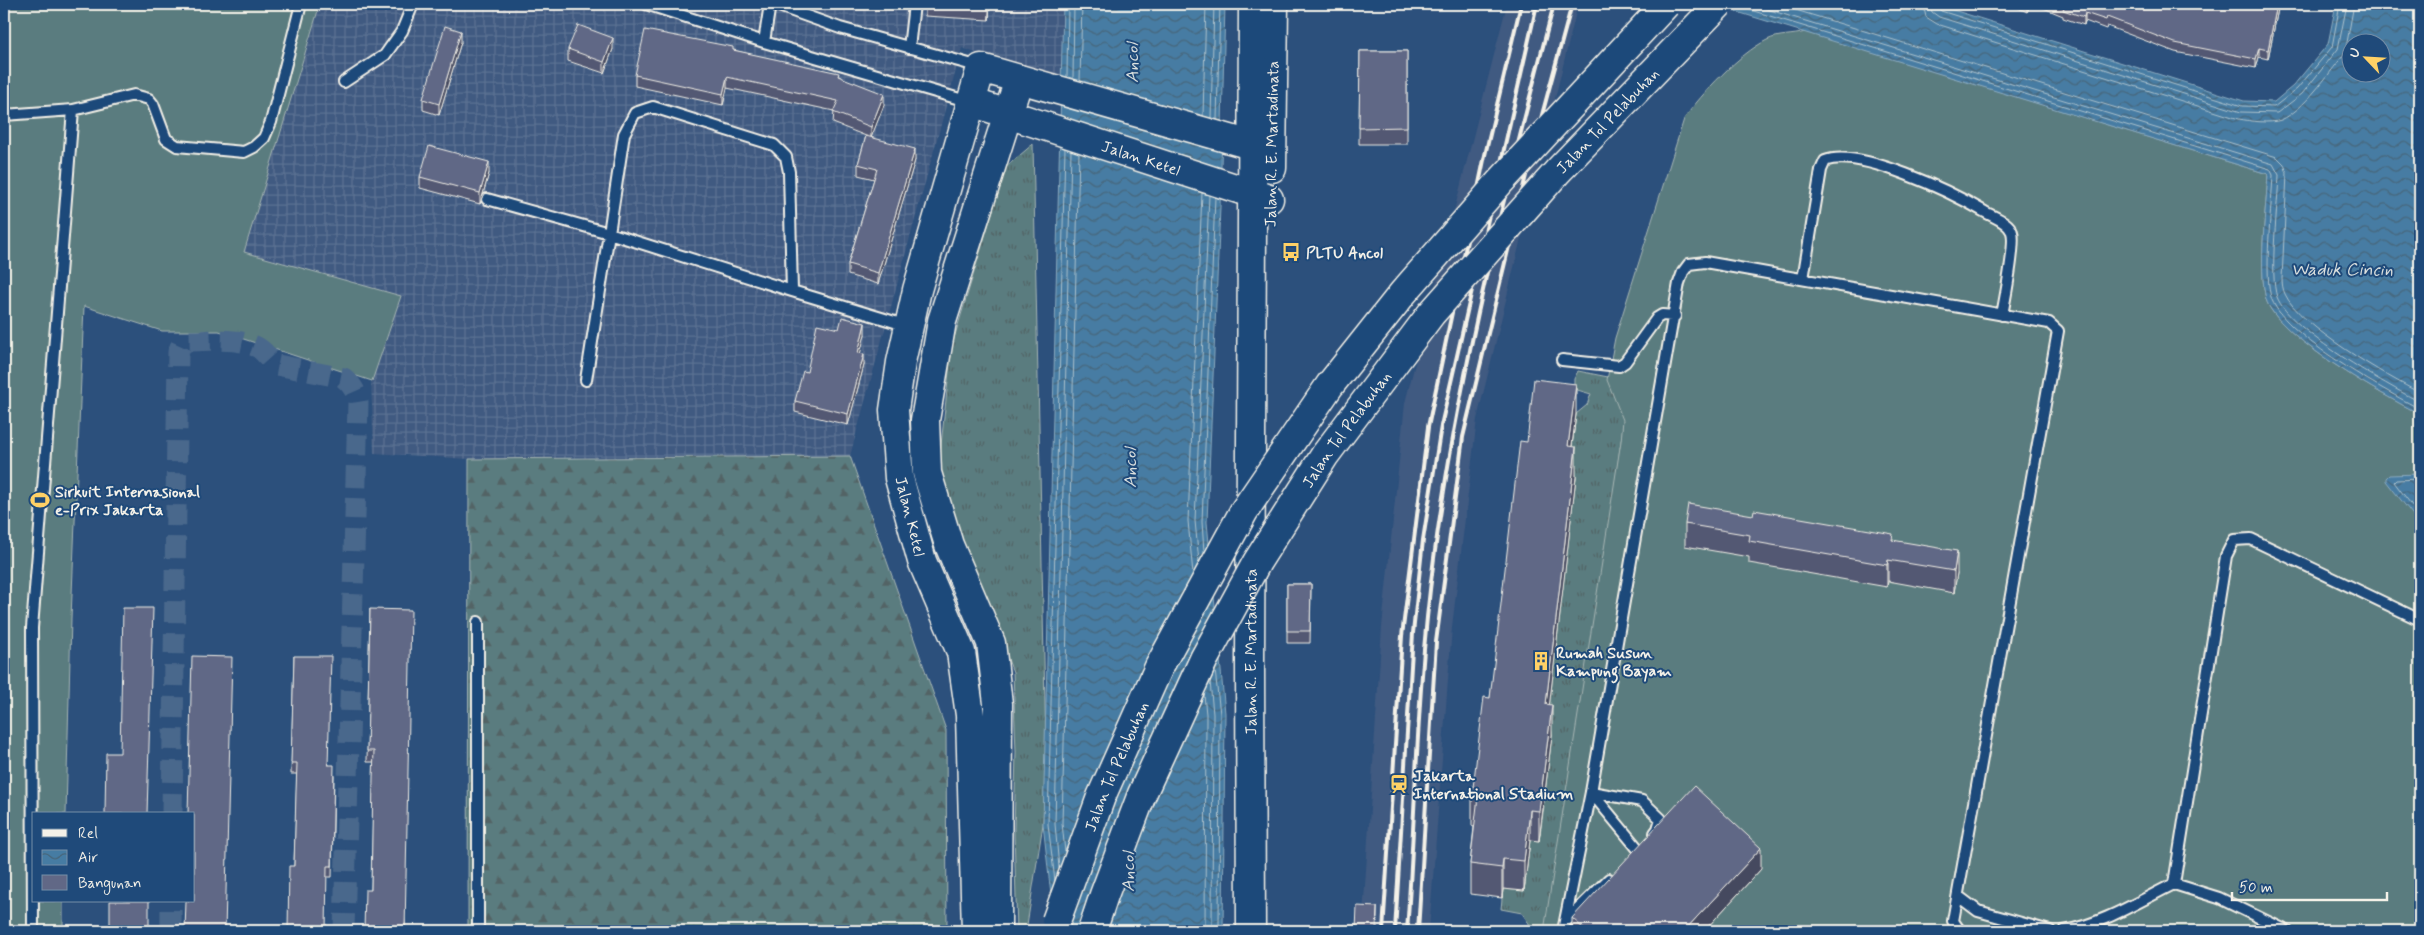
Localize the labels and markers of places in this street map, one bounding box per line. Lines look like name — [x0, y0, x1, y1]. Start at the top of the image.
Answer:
bus stop icon: PLTU Ancol — [1280, 241, 1302, 263]
place label: PLTU Ancol — [1306, 243, 1383, 264]
place label: Sirkuit Internasional e-Prix Jakarta — [55, 482, 200, 521]
sports icon: Sirkuit Internasional e-Prix Jakarta — [29, 489, 51, 511]
place label: Rumah Susun Kampung Bayam — [1556, 643, 1672, 684]
building icon: Rumah Susun Kampung Bayam — [1530, 650, 1552, 672]
place label: Jakarta International Stadium — [1414, 766, 1573, 805]
station icon: Jakarta International Stadium — [1388, 773, 1410, 795]

